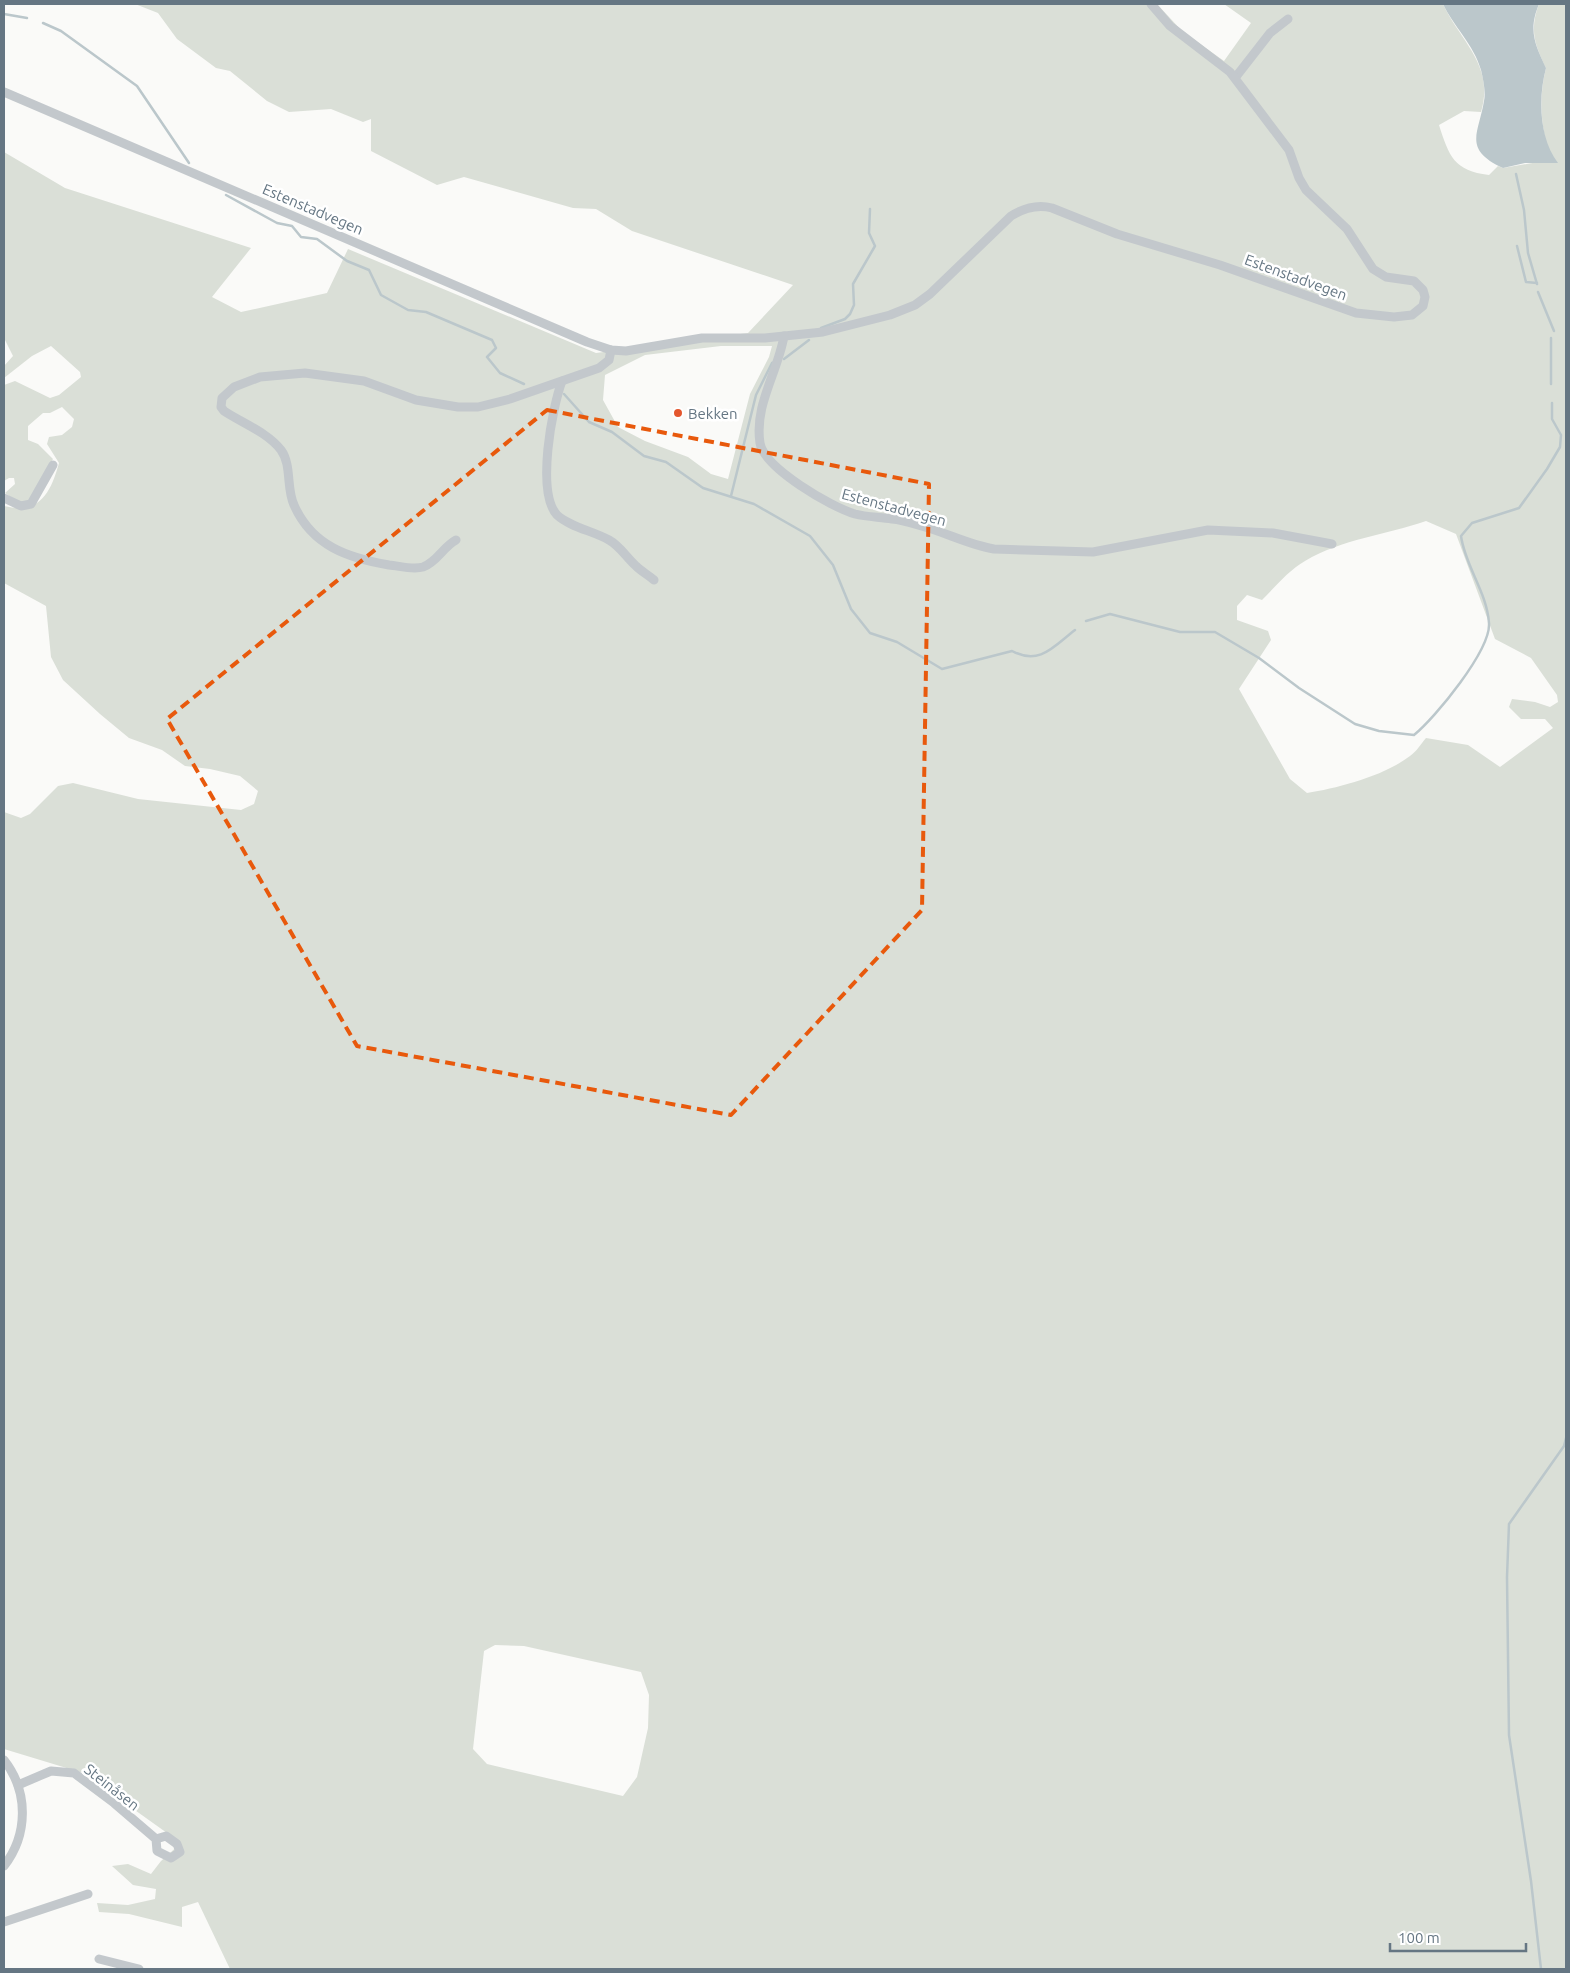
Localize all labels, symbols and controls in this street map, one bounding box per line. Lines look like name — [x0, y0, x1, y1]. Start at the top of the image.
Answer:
street label: Estenstadvegen — [260, 180, 366, 238]
street label: Estenstadvegen — [1243, 251, 1349, 303]
place label: Bekken — [688, 405, 738, 422]
marker: Bekken — [672, 407, 684, 419]
street label: Estenstadvegen — [840, 485, 948, 529]
street label: Steinåsen — [81, 1760, 143, 1814]
scale bar — [1390, 1920, 1526, 1952]
text: 100 m — [1398, 1929, 1440, 1946]

